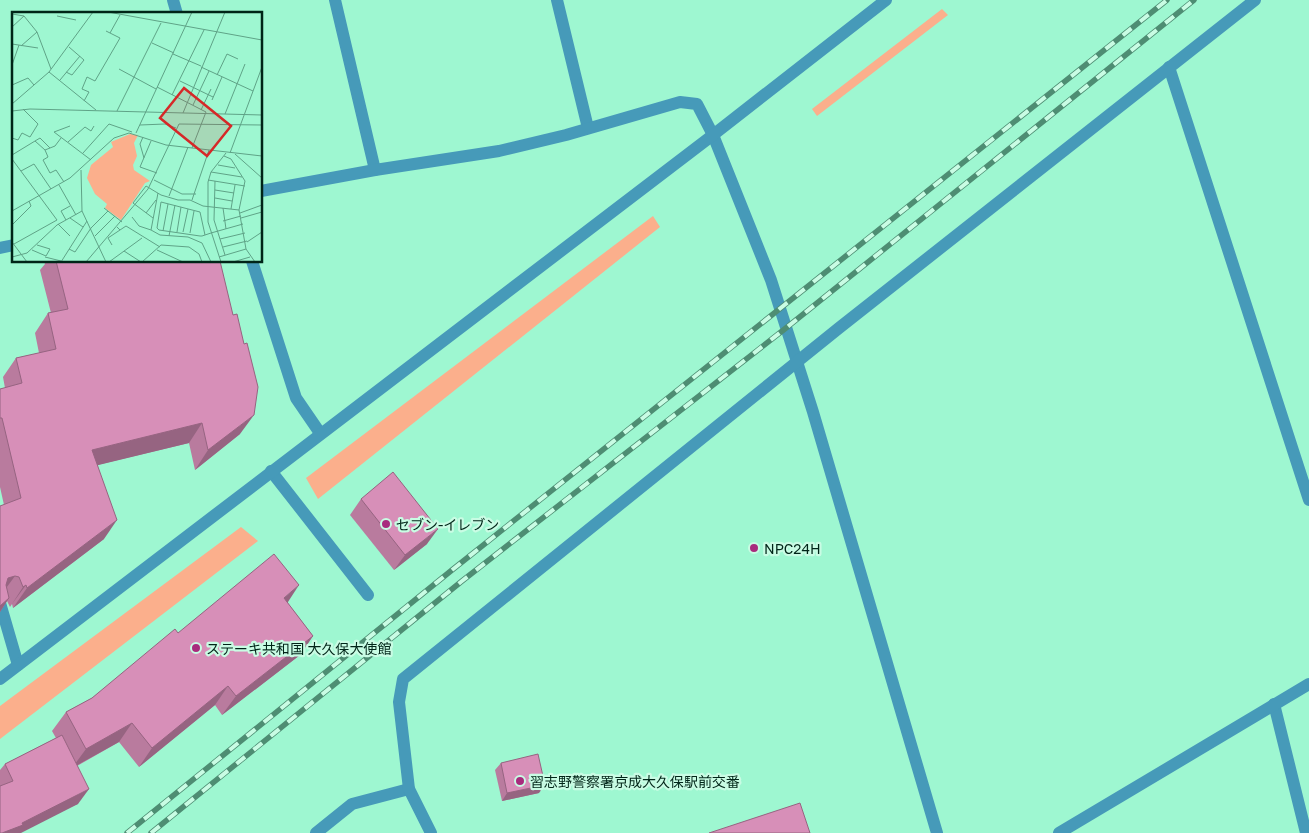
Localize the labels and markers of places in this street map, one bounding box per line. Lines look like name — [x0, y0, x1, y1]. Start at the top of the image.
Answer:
place label: セブン-イレブン — [396, 516, 499, 533]
marker: セブン-イレブン — [380, 518, 392, 530]
place label: NPC24H — [764, 540, 821, 557]
marker: NPC24H — [748, 542, 760, 554]
place label: ステーキ共和国 大久保大使館 — [206, 640, 392, 657]
marker: ステーキ共和国 大久保大使館 — [190, 642, 202, 654]
place label: 習志野警察署京成大久保駅前交番 — [530, 773, 740, 790]
marker: 習志野警察署京成大久保駅前交番 — [514, 775, 526, 787]

